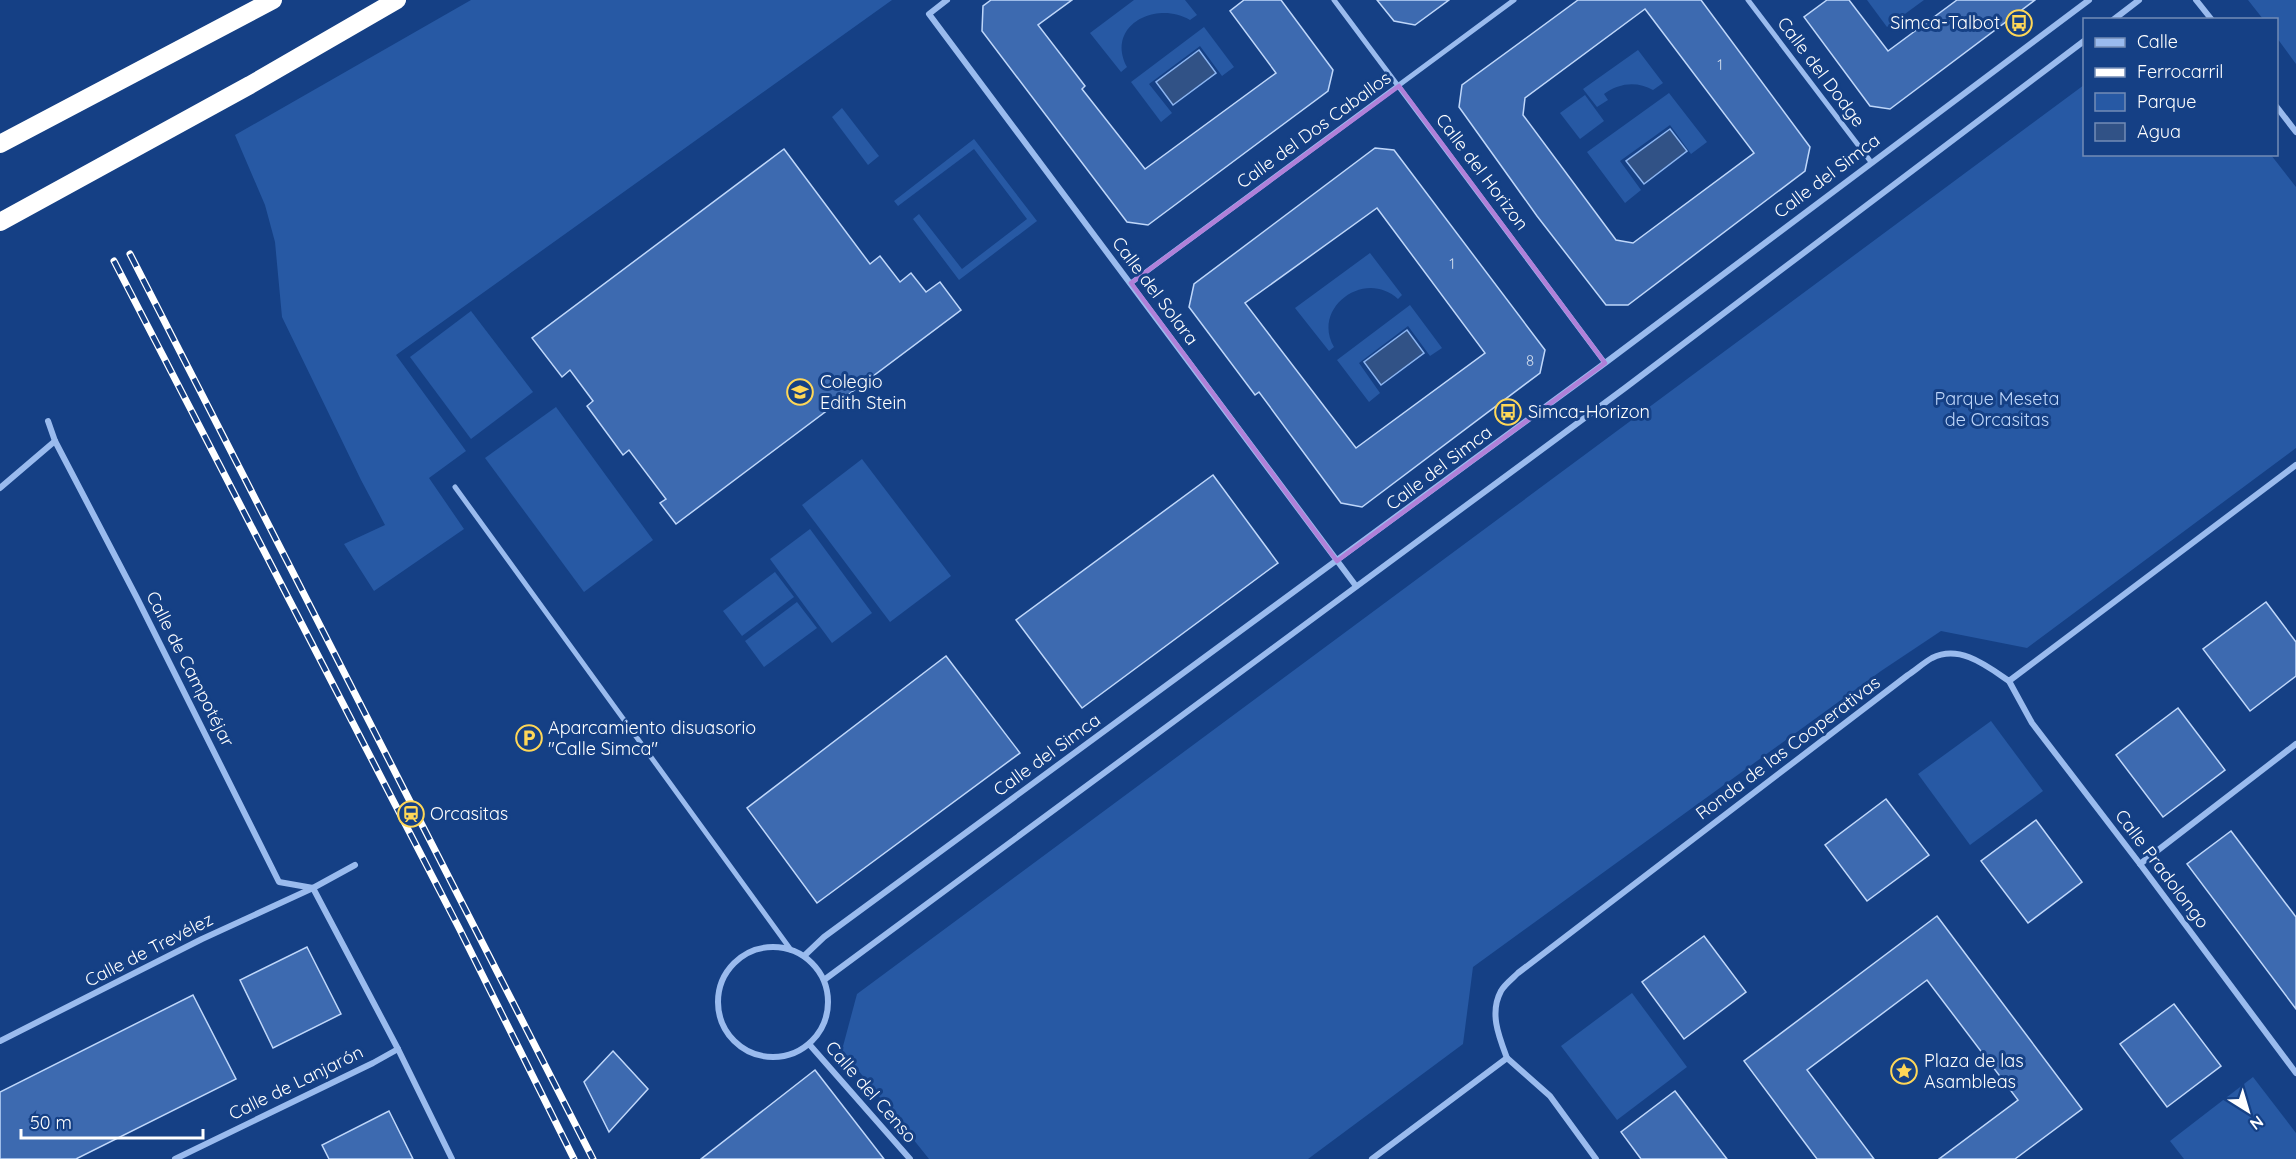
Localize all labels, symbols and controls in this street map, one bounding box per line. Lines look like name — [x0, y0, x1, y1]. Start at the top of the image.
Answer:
bus stop icon: Simca-Talbot — [2004, 8, 2034, 38]
place label: Simca-Talbot — [1890, 11, 2000, 34]
street label: Calle del Dodge — [1773, 12, 1870, 131]
legend — [2083, 18, 2278, 156]
text: Calle — [2137, 30, 2178, 53]
house number: 1 — [1717, 55, 1723, 74]
text: Ferrocarril — [2137, 60, 2224, 83]
street label: Calle del Dos Caballos — [1232, 66, 1395, 193]
text: Parque — [2137, 90, 2196, 113]
street label: Calle del Horizon — [1431, 109, 1534, 235]
text: Agua — [2137, 120, 2181, 143]
street label: Calle del Simca — [1769, 128, 1884, 223]
street label: Calle del Solara — [1107, 232, 1204, 349]
house number: 1 — [1449, 254, 1455, 273]
house number: 8 — [1526, 351, 1534, 370]
place label: Colegio Edith Stein — [820, 370, 907, 414]
school or university icon: Colegio Edith Stein — [785, 377, 815, 407]
park label: Parque Meseta de Orcasitas — [1935, 387, 2060, 431]
bus stop icon: Simca-Horizon — [1493, 397, 1523, 427]
place label: Simca-Horizon — [1528, 400, 1650, 423]
street label: Calle del Simca — [1381, 420, 1496, 515]
street label: Calle de Campotéjar — [141, 587, 240, 750]
street label: Ronda de las Cooperativas — [1691, 671, 1885, 825]
street label: Calle del Simca — [989, 708, 1105, 801]
place label: Aparcamiento disuasorio "Calle Simca" — [548, 716, 756, 760]
parking icon: Aparcamiento disuasorio "Calle Simca" — [514, 723, 544, 753]
station icon: Orcasitas — [396, 799, 426, 829]
place label: Orcasitas — [430, 802, 508, 825]
street label: Calle Pradolongo — [2110, 805, 2215, 933]
street label: Calle de Trevélez — [81, 907, 217, 992]
street label: Calle del Censo — [821, 1036, 922, 1147]
street label: Calle de Lanjarón — [225, 1040, 367, 1125]
place label: Plaza de las Asambleas — [1924, 1049, 2024, 1093]
place icon: Plaza de las Asambleas — [1889, 1056, 1919, 1086]
north arrow — [2218, 1081, 2278, 1141]
scale bar — [21, 1102, 202, 1140]
text: 50 m — [30, 1111, 72, 1134]
text: N — [2246, 1111, 2268, 1135]

